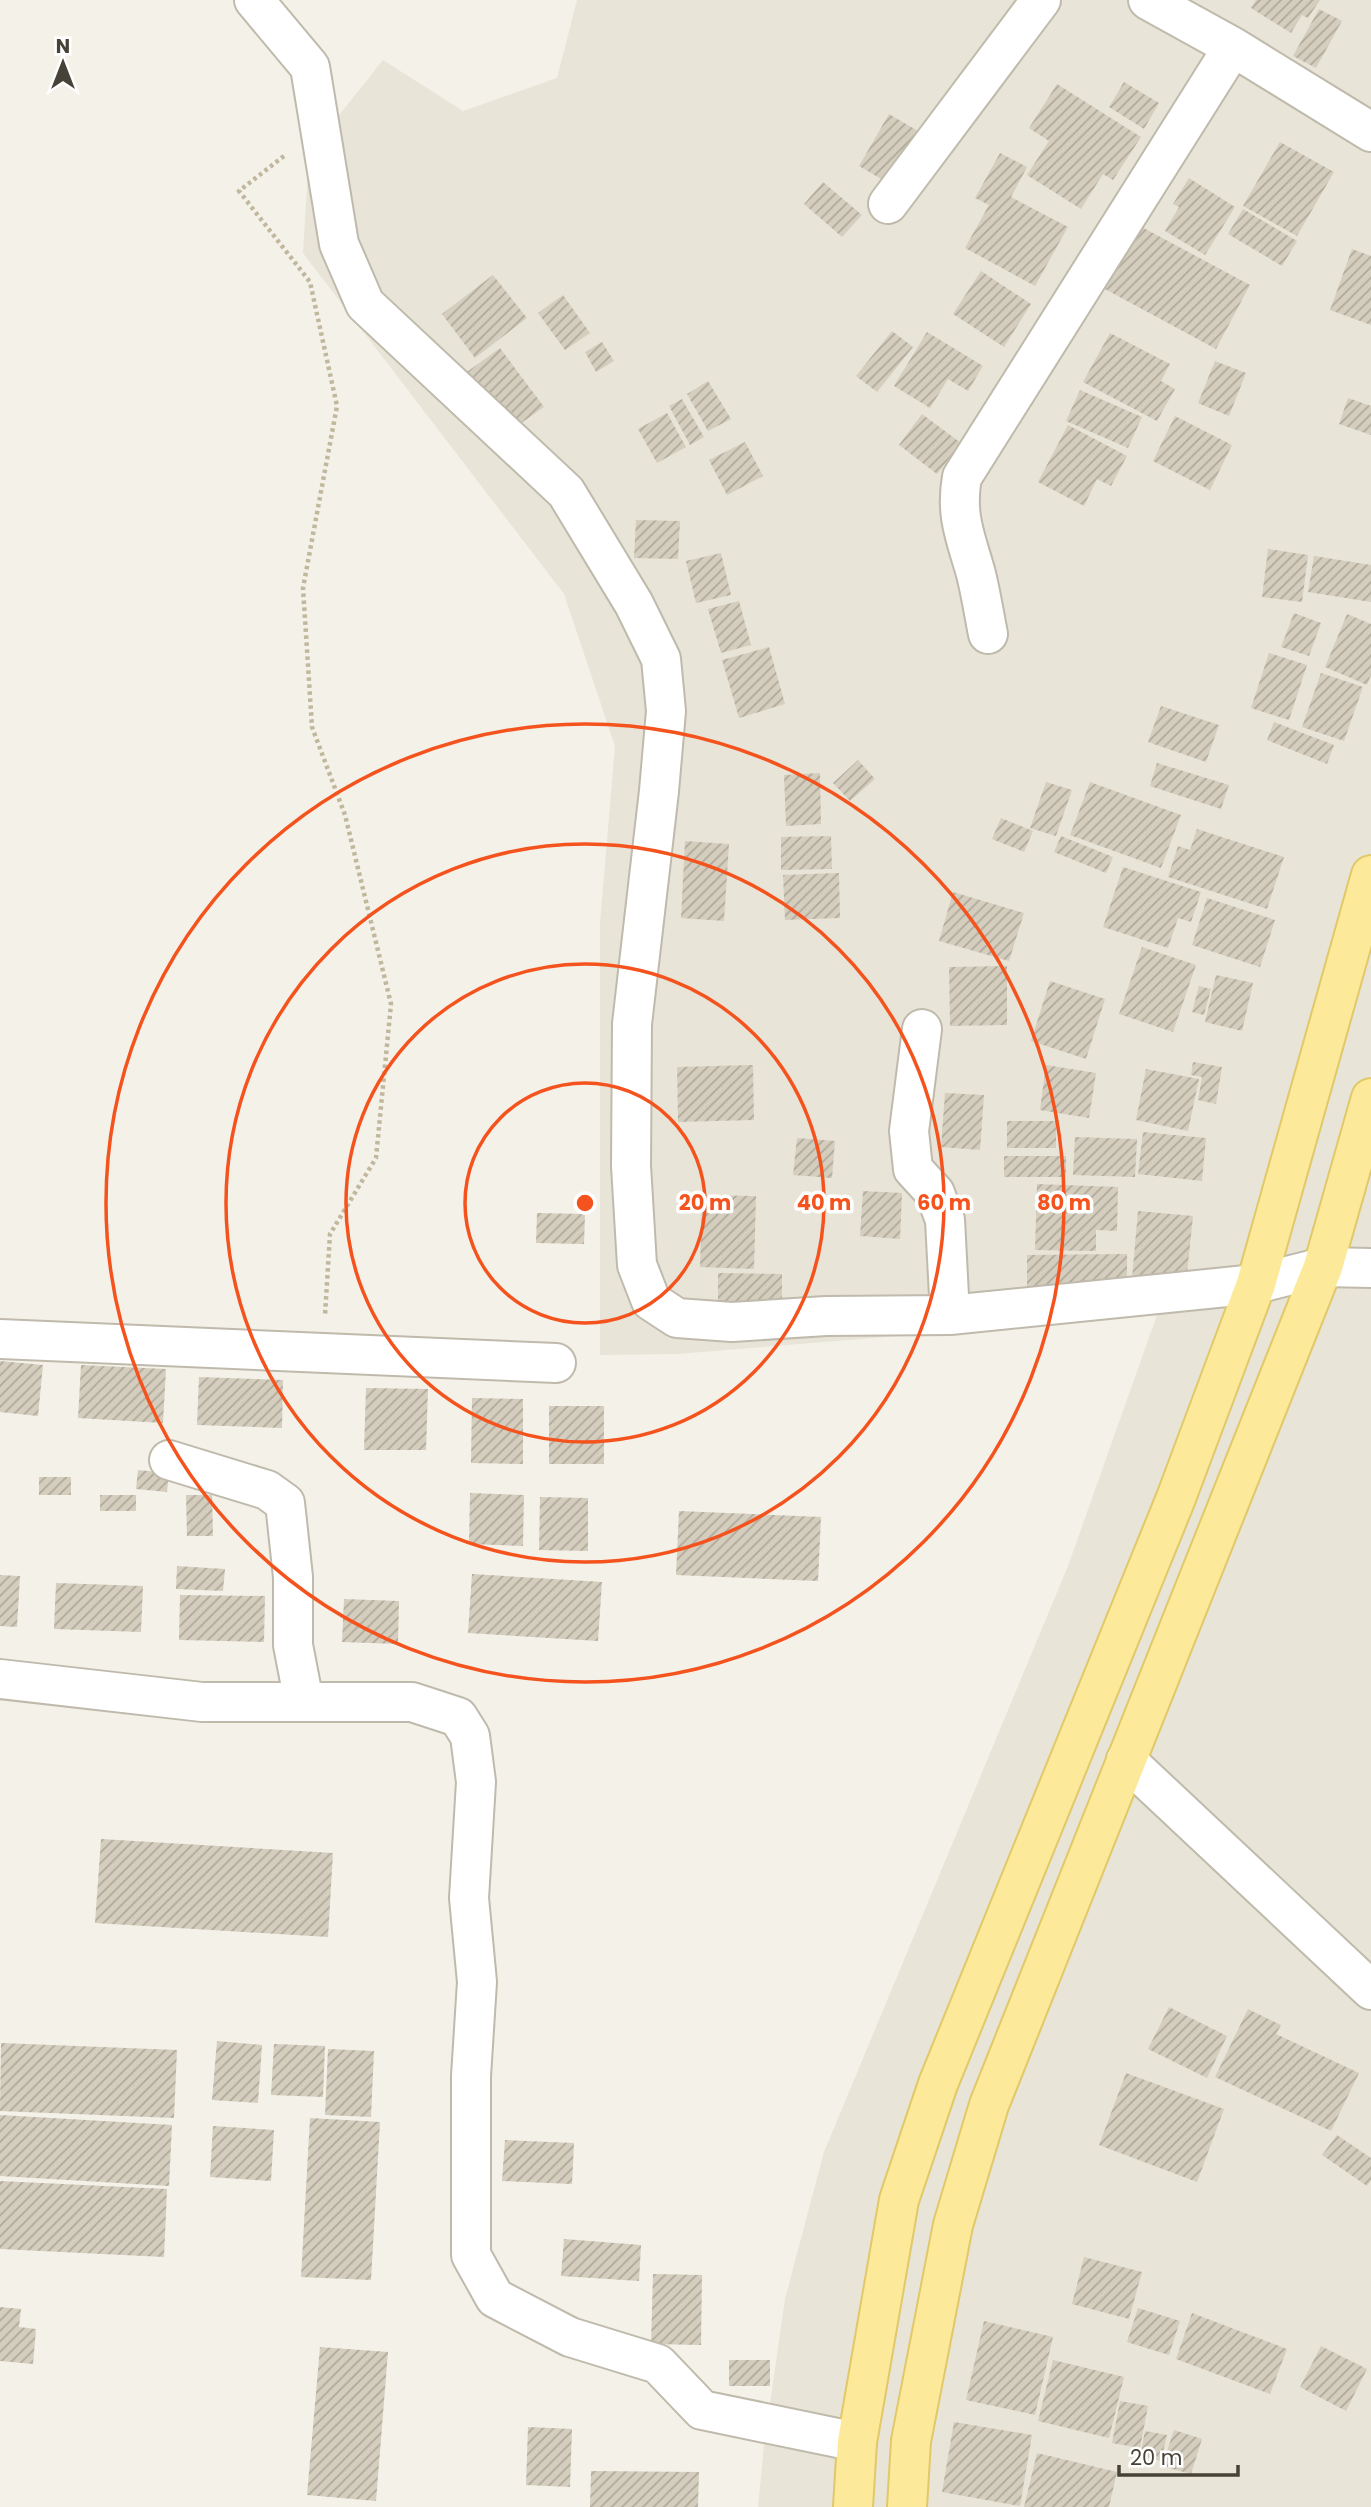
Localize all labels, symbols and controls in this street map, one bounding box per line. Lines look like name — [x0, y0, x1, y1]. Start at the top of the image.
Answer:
north arrow — [28, 28, 98, 98]
text: N — [56, 33, 70, 60]
text: 20 m — [679, 1188, 731, 1217]
text: 40 m — [797, 1188, 851, 1217]
text: 60 m — [917, 1188, 971, 1217]
text: 80 m — [1037, 1188, 1091, 1217]
centre of rings — [573, 1191, 597, 1215]
scale bar — [1119, 2434, 1238, 2478]
text: 20 m — [1130, 2443, 1183, 2472]

